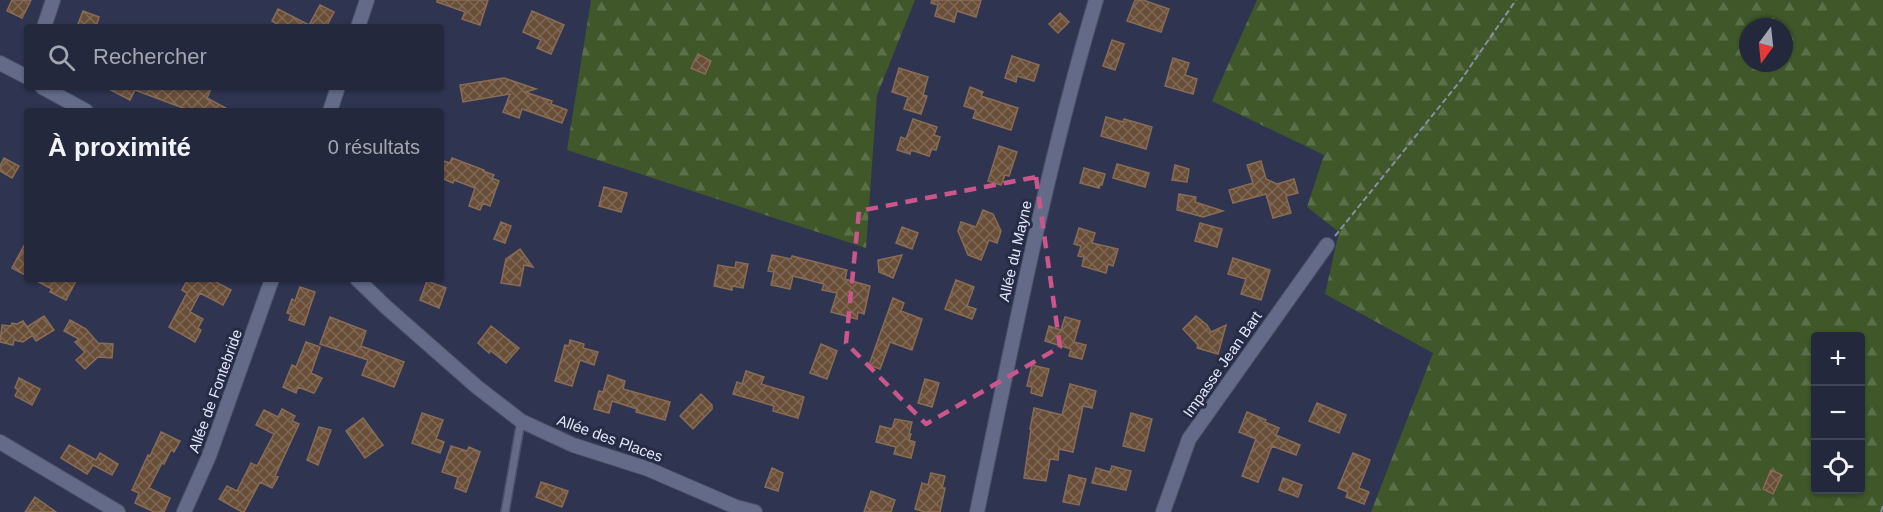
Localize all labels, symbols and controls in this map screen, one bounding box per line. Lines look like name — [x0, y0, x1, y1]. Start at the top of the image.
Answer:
north arrow — [1739, 18, 1793, 72]
search box — [24, 24, 444, 90]
icon: search — [45, 41, 78, 74]
text: Rechercher — [93, 44, 207, 69]
text: À proximité — [48, 132, 191, 162]
text: 0 résultats — [328, 136, 420, 158]
street label: Allée du Mayne — [995, 199, 1035, 303]
street label: Impasse Jean Bart — [1179, 307, 1265, 420]
street label: Allée de Fontebride — [185, 327, 245, 455]
map controls — [1811, 332, 1865, 494]
button: + — [1811, 332, 1865, 386]
button: − — [1811, 386, 1865, 440]
street label: Allée des Places — [555, 411, 665, 465]
button: locate — [1811, 440, 1865, 494]

